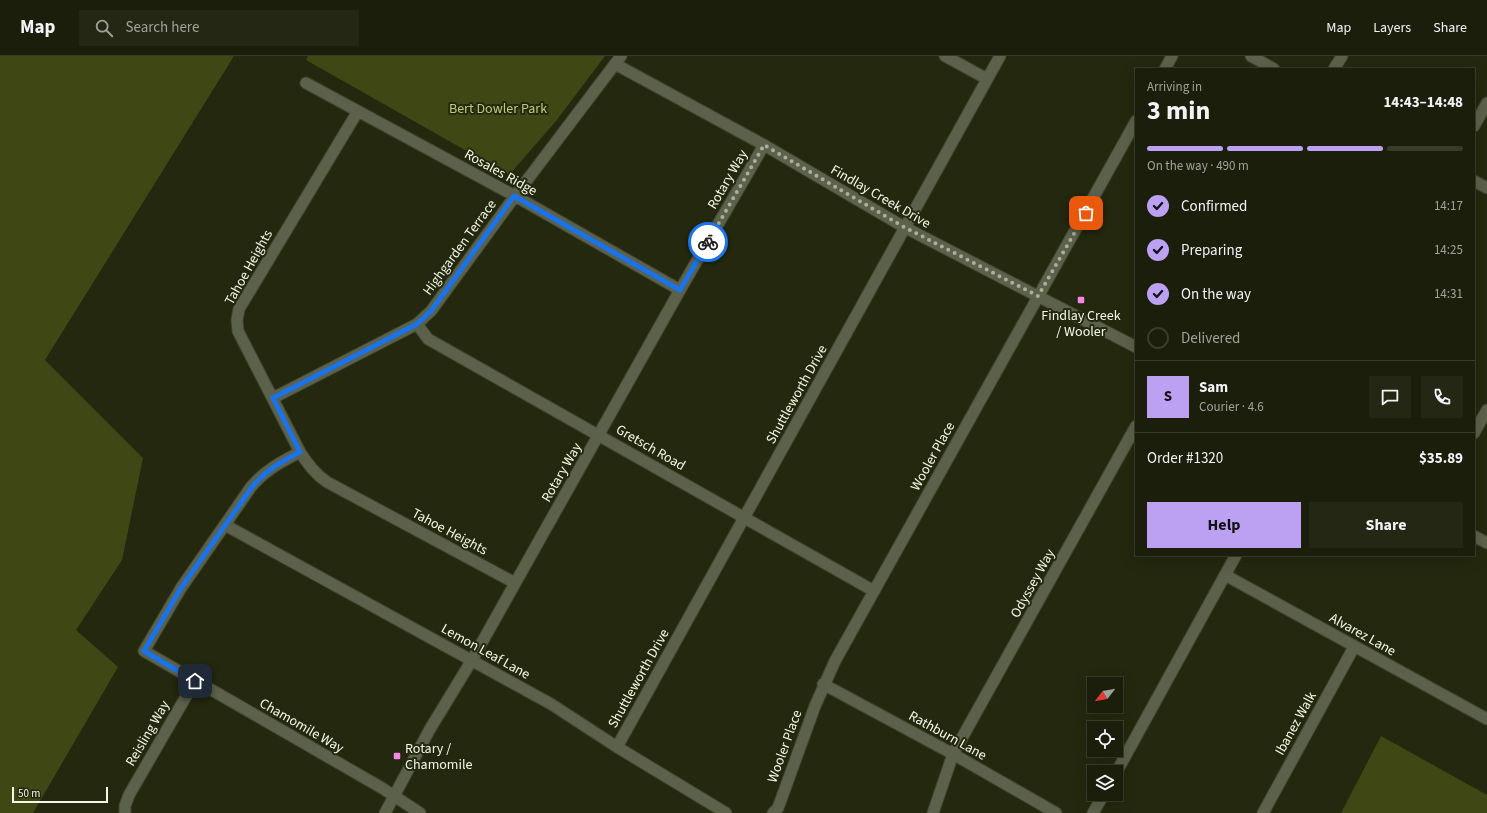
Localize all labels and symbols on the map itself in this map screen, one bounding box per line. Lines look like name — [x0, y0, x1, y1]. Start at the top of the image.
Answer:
park label: Bert Dowler Park — [449, 99, 547, 119]
street label: Rosales Ridge — [460, 145, 541, 201]
street label: Rotary Way — [703, 146, 753, 213]
street label: Findlay Creek Drive — [827, 160, 934, 234]
street label: Highgarden Terrace — [418, 196, 501, 300]
pin — [1069, 196, 1103, 230]
courier — [688, 222, 728, 262]
street label: Tahoe Heights — [220, 226, 278, 309]
marker: Findlay Creek / Wooler — [1076, 295, 1086, 305]
place label: Findlay Creek / Wooler — [1041, 306, 1121, 342]
street label: Shuttleworth Drive — [761, 341, 832, 448]
street label: Wooler Place — [906, 418, 960, 495]
street label: Gretsch Road — [612, 420, 689, 476]
street label: Rotary Way — [537, 439, 587, 506]
street label: Tahoe Heights — [408, 504, 491, 560]
street label: Odyssey Way — [1006, 545, 1060, 622]
street label: Alvarez Lane — [1326, 608, 1399, 661]
street label: Lemon Leaf Lane — [437, 619, 534, 685]
street label: Shuttleworth Drive — [603, 625, 674, 732]
pin — [178, 664, 212, 698]
north arrow — [1087, 677, 1123, 713]
street label: Ibanez Walk — [1270, 688, 1322, 759]
street label: Chamomile Way — [256, 694, 348, 758]
street label: Reisling Way — [121, 697, 175, 770]
street label: Rathburn Lane — [905, 706, 990, 766]
street label: Wooler Place — [763, 707, 807, 785]
place label: Rotary / Chamomile — [405, 739, 472, 775]
marker: Rotary / Chamomile — [392, 751, 402, 761]
scale bar — [12, 785, 108, 804]

